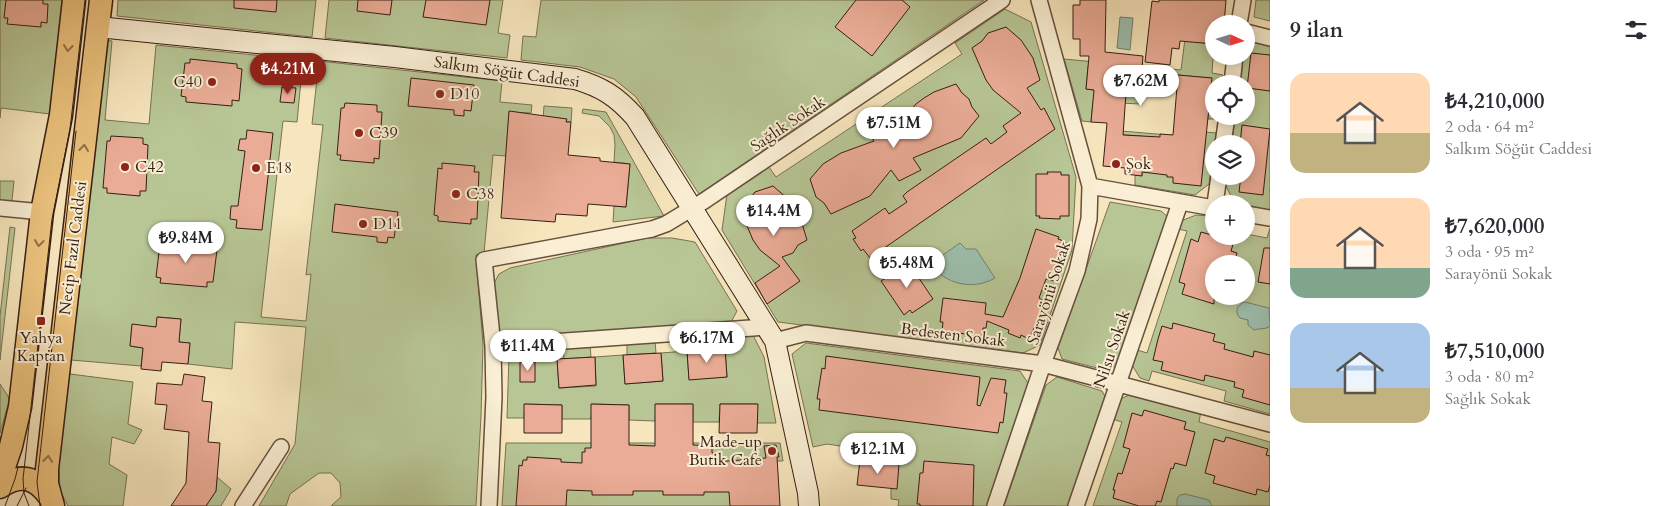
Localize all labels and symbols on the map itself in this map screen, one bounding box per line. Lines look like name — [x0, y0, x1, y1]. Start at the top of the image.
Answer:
north arrow — [1205, 15, 1255, 65]
one-way arrow — [64, 44, 74, 53]
street label: Salkım Söğüt Caddesi — [433, 51, 582, 93]
pin: ₺4.21M — [247, 52, 329, 95]
pin: ₺7.62M — [1100, 64, 1182, 107]
place label: C40 — [173, 71, 202, 93]
marker: C40 — [206, 76, 218, 88]
place label: D10 — [450, 83, 479, 105]
marker: D10 — [434, 88, 446, 100]
street label: Sağlık Sokak — [746, 91, 830, 157]
pin: ₺7.51M — [853, 106, 935, 149]
place label: C39 — [369, 122, 398, 144]
marker: C39 — [353, 127, 365, 139]
one-way arrow — [78, 144, 89, 152]
place label: Şok — [1126, 153, 1152, 175]
place label: C42 — [135, 156, 164, 178]
place label: E18 — [266, 157, 292, 179]
marker: Şok — [1110, 158, 1122, 170]
marker: C42 — [119, 161, 131, 173]
marker: E18 — [250, 162, 262, 174]
street label: Necip Fazıl Caddesi — [54, 179, 92, 316]
place label: C38 — [466, 183, 495, 205]
marker: C38 — [450, 188, 462, 200]
pin: ₺14.4M — [733, 194, 815, 237]
place label: D11 — [373, 213, 402, 235]
marker: D11 — [357, 218, 369, 230]
pin: ₺9.84M — [145, 222, 227, 264]
street label: Sarayönü Sokak — [1022, 238, 1076, 348]
one-way arrow — [34, 240, 45, 248]
pin: ₺5.48M — [866, 246, 948, 289]
street label: Nilsu Sokak — [1088, 307, 1136, 391]
marker: Yahya Kaptan — [35, 315, 47, 327]
street label: Bedesten Sokak — [899, 318, 1007, 352]
pin: ₺6.17M — [666, 322, 748, 364]
place label: Yahya Kaptan — [17, 327, 65, 367]
pin: ₺11.4M — [487, 330, 569, 372]
place label: Made-up Butik Cafe — [689, 431, 762, 471]
pin: ₺12.1M — [837, 432, 919, 475]
marker: Made-up Butik Cafe — [766, 445, 778, 457]
one-way arrow — [42, 455, 53, 463]

